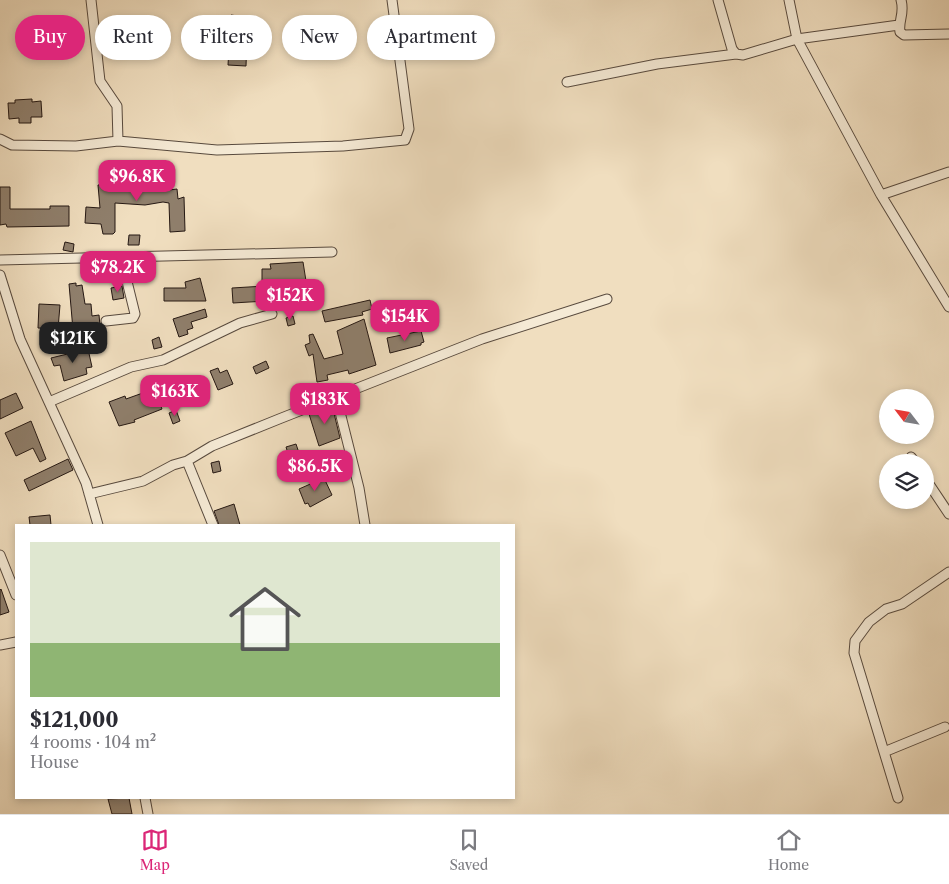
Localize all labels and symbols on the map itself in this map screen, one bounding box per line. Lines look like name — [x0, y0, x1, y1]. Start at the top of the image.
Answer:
pin: $96.8K — [96, 160, 178, 202]
pin: $78.2K — [77, 250, 159, 293]
pin: $152K — [255, 278, 325, 321]
pin: $154K — [370, 300, 440, 342]
pin: $121K — [38, 322, 108, 364]
pin: $163K — [140, 374, 210, 417]
pin: $183K — [290, 382, 360, 425]
north arrow — [879, 389, 934, 444]
pin: $86.5K — [274, 450, 356, 492]

